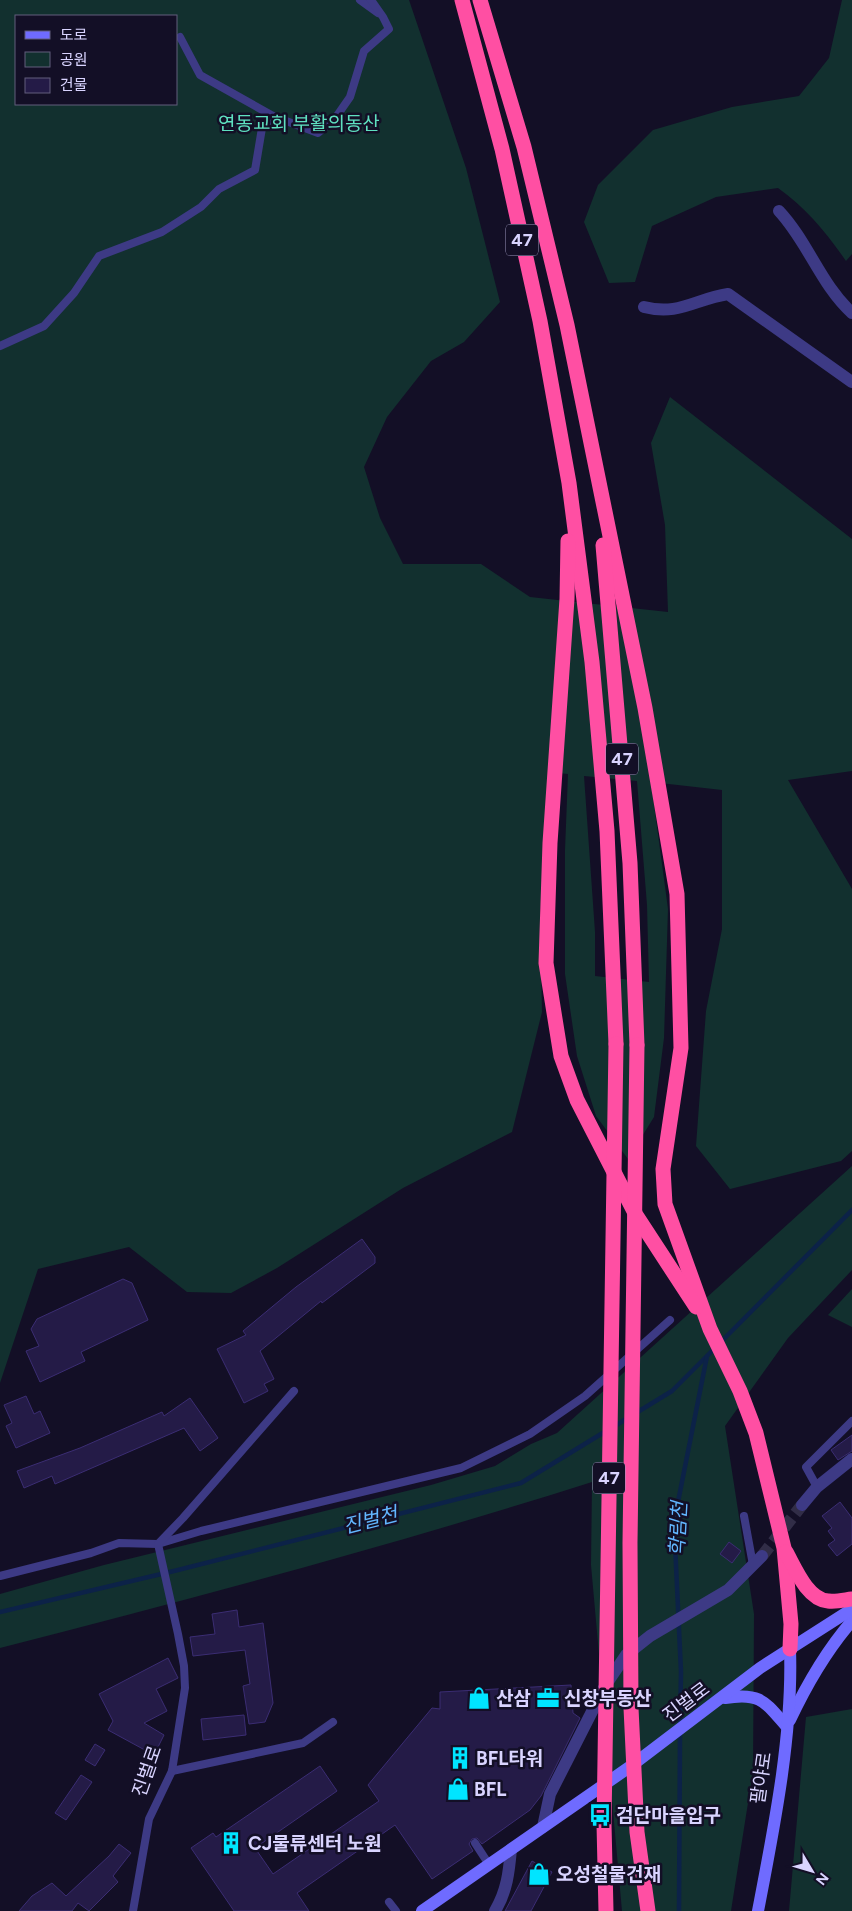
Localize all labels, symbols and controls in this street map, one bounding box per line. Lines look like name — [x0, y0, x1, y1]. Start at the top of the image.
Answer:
legend — [15, 15, 178, 105]
text: 도로 — [60, 26, 88, 44]
text: 공원 — [60, 51, 88, 69]
text: 건물 — [60, 76, 88, 94]
park label: 연동교회 부활의동산 — [218, 112, 380, 135]
road number: 47 — [506, 224, 538, 256]
road number: 47 — [606, 744, 638, 774]
road number: 47 — [593, 1462, 625, 1494]
water label: 학림천 — [665, 1498, 692, 1557]
water label: 진벌천 — [340, 1501, 402, 1538]
street label: 진벌로 — [658, 1677, 714, 1727]
shop icon: 산삼 — [466, 1685, 492, 1711]
office icon: 신창부동산 — [535, 1685, 561, 1711]
place label: 산삼 — [496, 1687, 531, 1710]
place label: 신창부동산 — [564, 1687, 652, 1710]
street label: 진벌로 — [128, 1742, 166, 1800]
building icon: BFL타워 — [447, 1745, 473, 1771]
place label: BFL타워 — [476, 1747, 543, 1770]
street label: 팔야로 — [746, 1750, 776, 1806]
shop icon: BFL — [445, 1776, 471, 1802]
place label: BFL — [474, 1778, 506, 1801]
bus stop icon: 검단마을입구 — [587, 1802, 613, 1828]
place label: 검단마을입구 — [616, 1804, 721, 1827]
building icon: CJ물류센터 노원 — [218, 1830, 244, 1856]
place label: CJ물류센터 노원 — [248, 1832, 382, 1855]
north arrow — [787, 1846, 837, 1896]
shop icon: 오성철물건재 — [526, 1861, 552, 1887]
place label: 오성철물건재 — [556, 1863, 661, 1886]
text: N — [812, 1869, 832, 1888]

